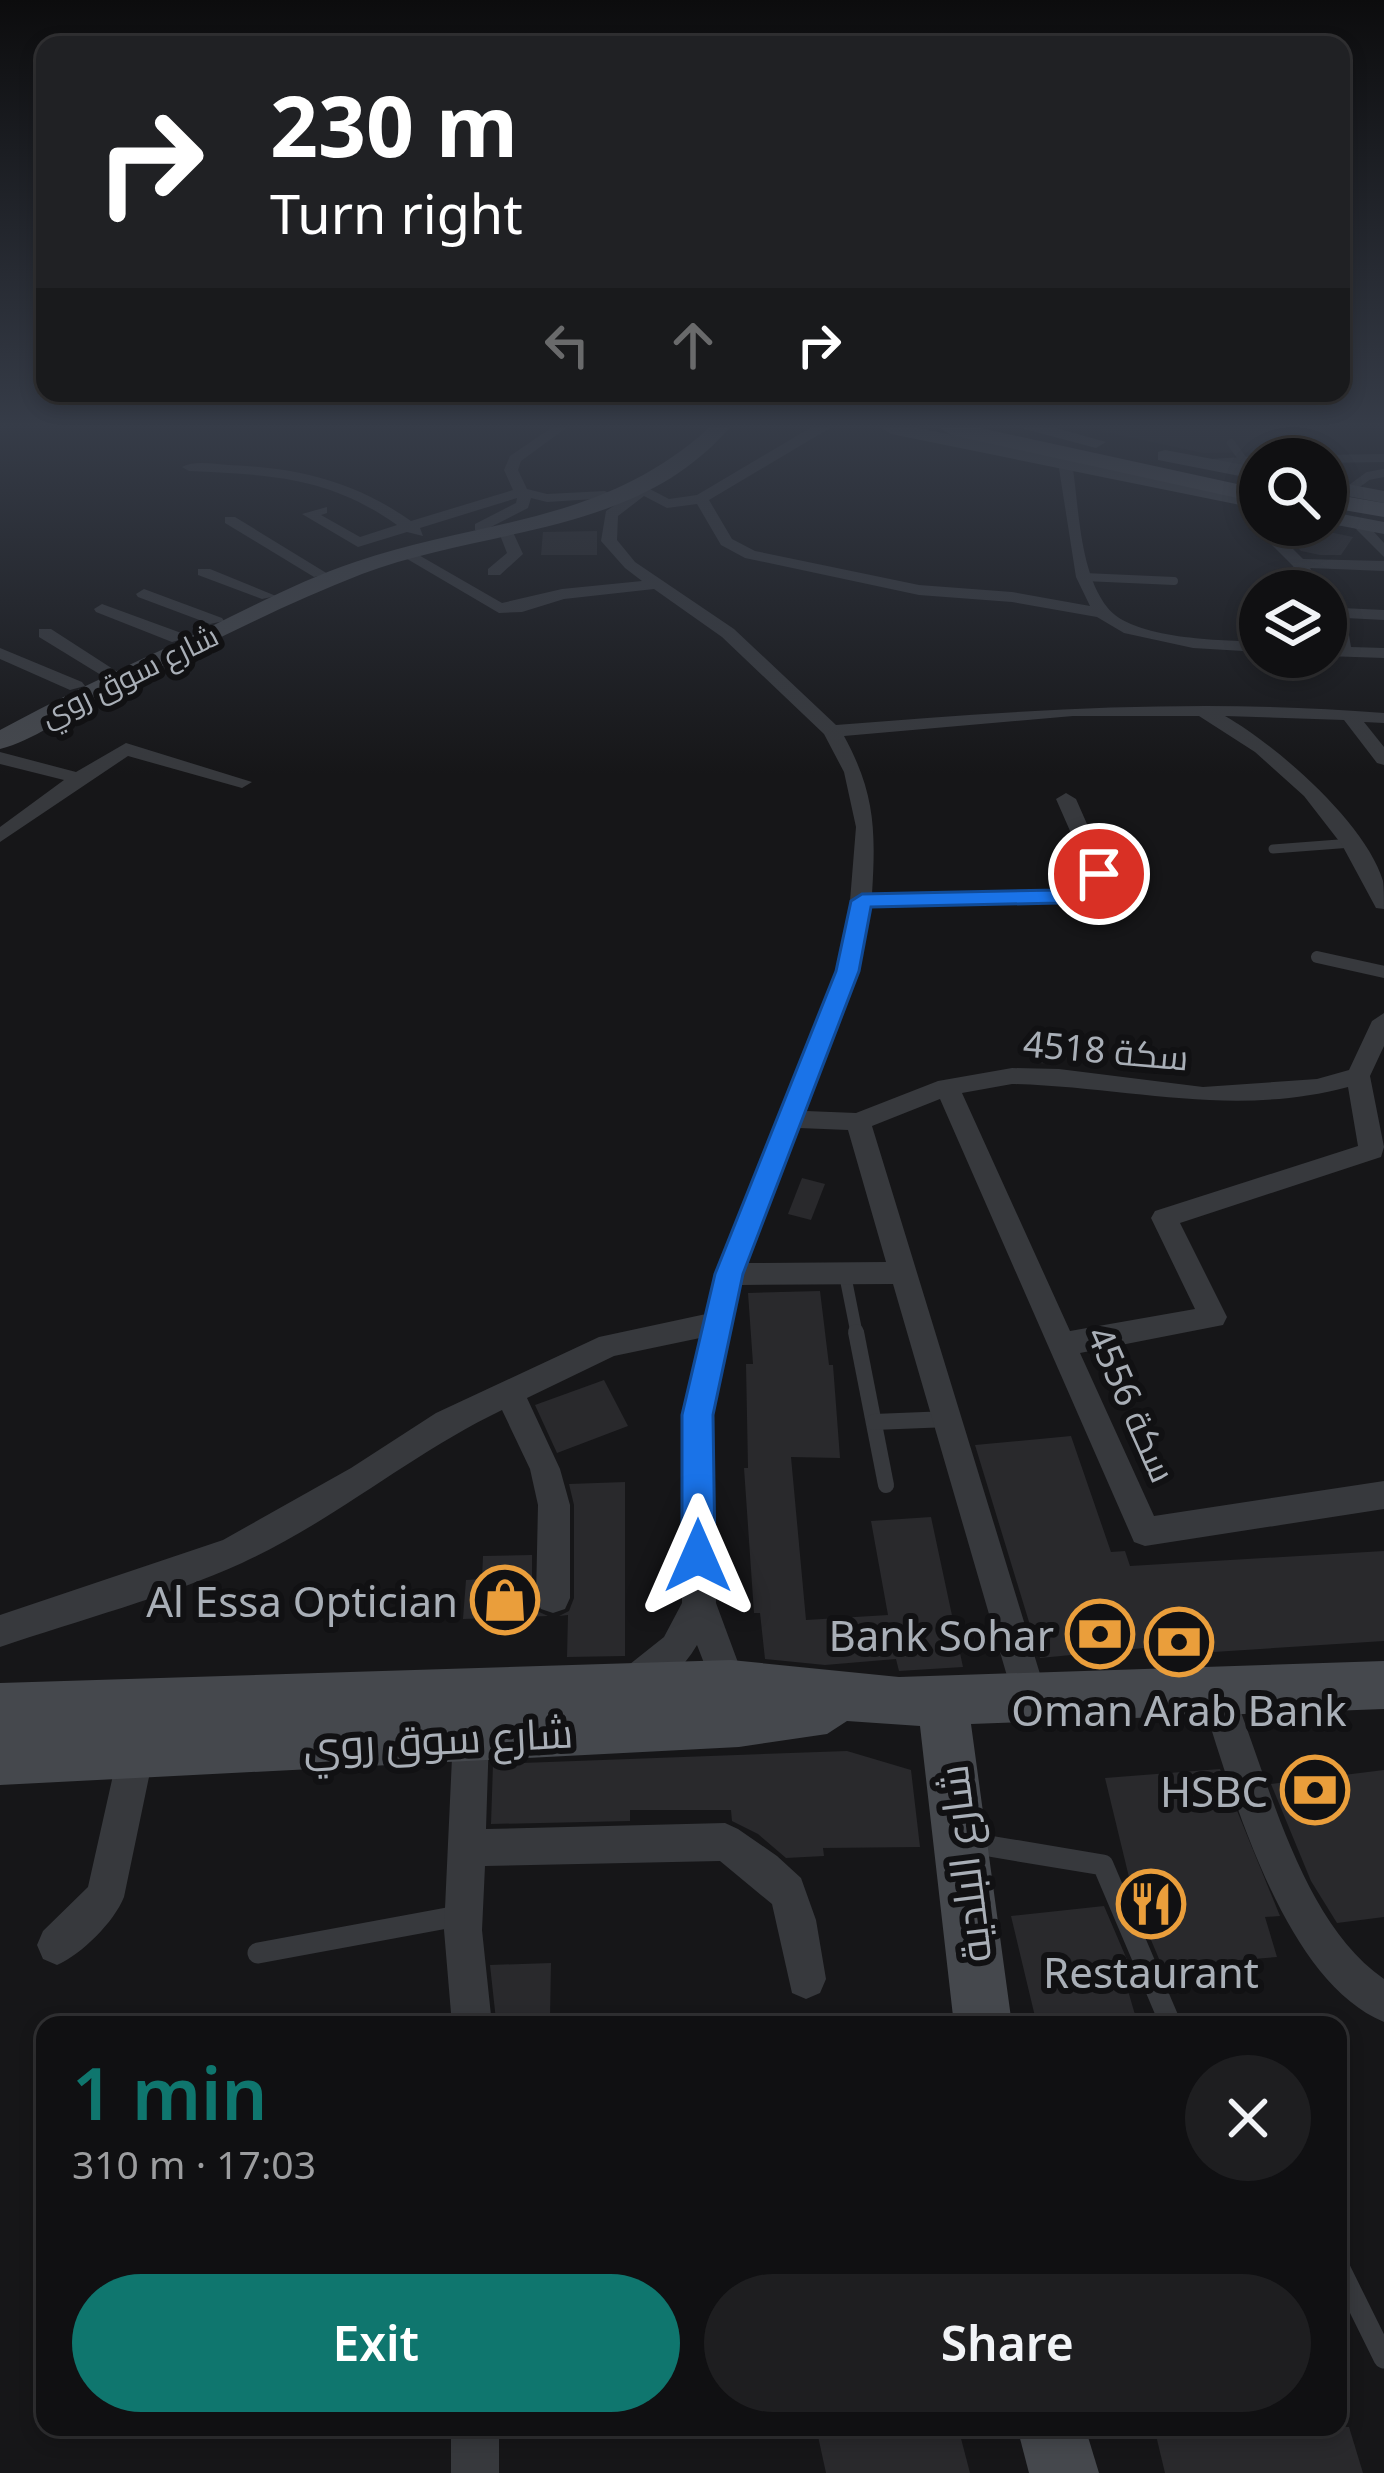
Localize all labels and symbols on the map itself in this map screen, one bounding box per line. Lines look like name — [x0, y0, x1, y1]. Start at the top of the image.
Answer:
street label: شارع سوق روي — [33, 614, 226, 739]
pin — [1048, 823, 1150, 925]
street label: سكة 4518 — [1021, 1018, 1191, 1082]
street label: سكة 4556 — [1076, 1318, 1188, 1490]
position arrow — [635, 1493, 761, 1619]
shop icon: Al Essa Optician — [470, 1565, 540, 1635]
place label: Al Essa Optician — [146, 1572, 458, 1629]
bank icon: Bank Sohar — [1065, 1599, 1135, 1669]
place label: Bank Sohar — [829, 1606, 1054, 1663]
bank icon: Oman Arab Bank — [1144, 1607, 1214, 1677]
place label: Oman Arab Bank — [1011, 1681, 1347, 1738]
street label: شارع سوق روي — [302, 1702, 575, 1780]
bank icon: HSBC — [1280, 1755, 1350, 1825]
street label: شارع البلدية — [923, 1762, 1004, 1966]
place label: HSBC — [1160, 1762, 1268, 1819]
restaurant icon: Restaurant — [1116, 1869, 1186, 1939]
place label: Restaurant — [1043, 1943, 1259, 2000]

